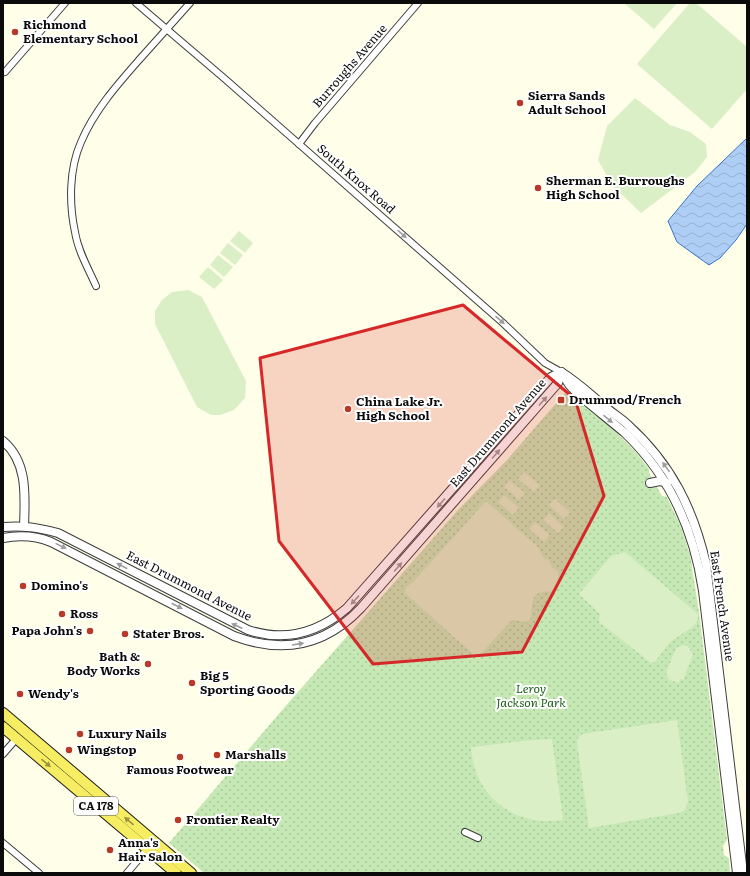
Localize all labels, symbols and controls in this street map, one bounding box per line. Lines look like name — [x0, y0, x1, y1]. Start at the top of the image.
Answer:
place label: Richmond Elementary School — [23, 15, 139, 47]
street label: Burroughs Avenue — [308, 20, 391, 111]
marker: Richmond Elementary School — [10, 27, 20, 37]
place label: Sierra Sands Adult School — [528, 86, 607, 118]
marker: Sierra Sands Adult School — [515, 98, 525, 108]
street label: South Knox Road — [314, 139, 400, 218]
place label: Sherman E. Burroughs High School — [546, 171, 685, 203]
marker: Sherman E. Burroughs High School — [533, 183, 543, 193]
one-way arrow — [397, 230, 407, 239]
one-way arrow — [494, 316, 505, 325]
street label: East Drummond Avenue — [445, 374, 550, 491]
place label: Drummod/French — [569, 390, 682, 408]
place label: China Lake Jr. High School — [356, 392, 443, 424]
marker: Drummod/French — [556, 395, 566, 405]
one-way arrow — [538, 396, 547, 406]
marker: China Lake Jr. High School — [343, 404, 353, 414]
one-way arrow — [603, 415, 614, 424]
one-way arrow — [491, 449, 501, 459]
one-way arrow — [662, 462, 670, 473]
one-way arrow — [436, 497, 445, 508]
one-way arrow — [55, 543, 67, 549]
street label: East Drummond Avenue — [124, 546, 255, 625]
street label: East French Avenue — [706, 549, 740, 662]
one-way arrow — [393, 561, 402, 572]
one-way arrow — [116, 563, 127, 569]
place label: Domino's — [31, 576, 88, 594]
marker: Domino's — [18, 581, 28, 591]
one-way arrow — [350, 595, 359, 605]
one-way arrow — [171, 603, 182, 609]
place label: Ross — [70, 604, 98, 622]
marker: Ross — [57, 609, 67, 619]
place label: Papa John's — [12, 621, 82, 639]
one-way arrow — [231, 623, 243, 629]
place label: Stater Bros. — [133, 624, 205, 642]
marker: Papa John's — [85, 626, 95, 636]
marker: Stater Bros. — [120, 629, 130, 639]
one-way arrow — [292, 641, 304, 647]
place label: Bath & Body Works — [67, 647, 140, 679]
marker: Bath & Body Works — [143, 659, 153, 669]
place label: Big 5 Sporting Goods — [200, 666, 295, 698]
marker: Big 5 Sporting Goods — [187, 678, 197, 688]
park label: Leroy Jackson Park — [496, 679, 566, 711]
place label: Wendy's — [28, 684, 79, 702]
marker: Wendy's — [15, 689, 25, 699]
place label: Luxury Nails — [88, 724, 167, 742]
marker: Luxury Nails — [75, 729, 85, 739]
place label: Wingstop — [77, 740, 136, 758]
marker: Wingstop — [64, 745, 74, 755]
place label: Marshalls — [225, 745, 286, 763]
marker: Marshalls — [212, 750, 222, 760]
marker: Famous Footwear — [175, 752, 185, 762]
one-way arrow — [41, 759, 52, 768]
place label: Famous Footwear — [126, 760, 234, 778]
road number: CA 178 — [74, 797, 118, 815]
place label: Frontier Realty — [186, 810, 280, 828]
marker: Frontier Realty — [173, 815, 183, 825]
one-way arrow — [124, 816, 135, 825]
place label: Anna's Hair Salon — [118, 833, 183, 865]
marker: Anna's Hair Salon — [105, 845, 115, 855]

